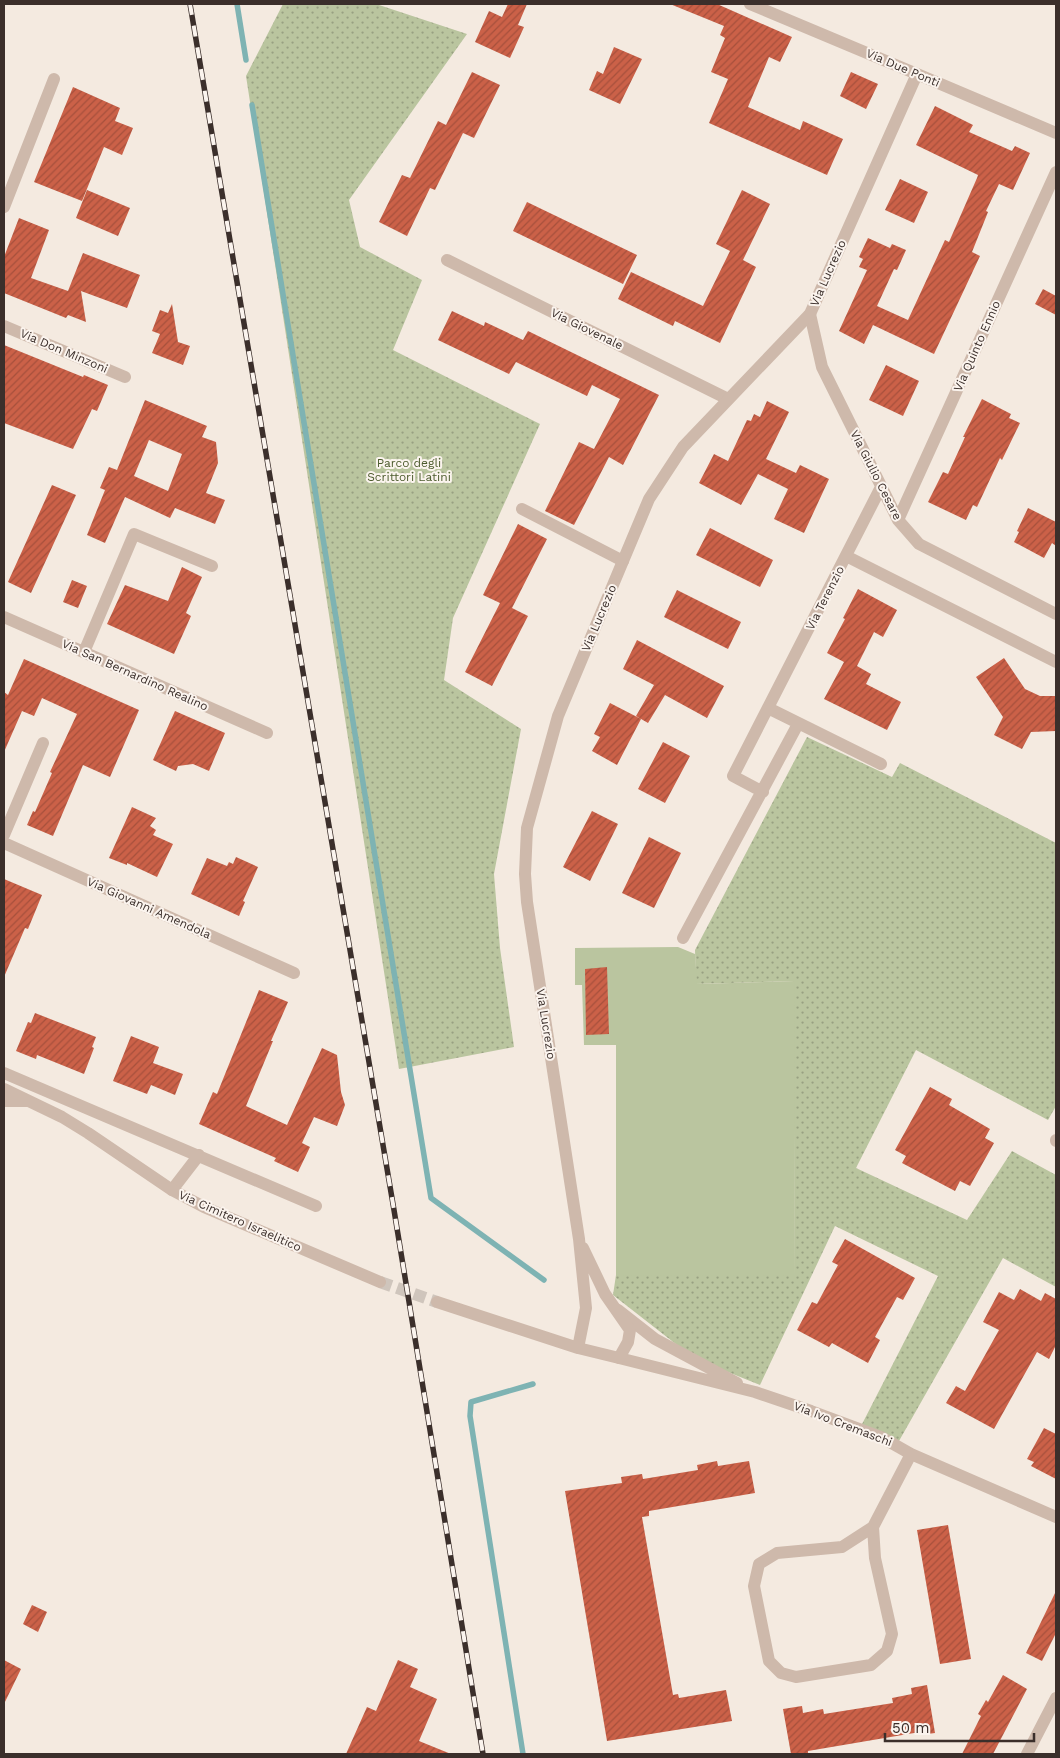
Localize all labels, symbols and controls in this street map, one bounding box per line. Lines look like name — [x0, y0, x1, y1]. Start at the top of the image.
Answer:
street label: Via Due Ponti — [864, 46, 942, 90]
street label: Via Lucrezio — [807, 238, 849, 308]
street label: Via Quinto Ennio — [951, 299, 1003, 393]
street label: Via Giovenale — [549, 305, 625, 353]
street label: Via Don Minzoni — [18, 326, 110, 376]
street label: Via Giulio Cesare — [847, 428, 905, 522]
park label: Parco degli Scrittori Latini — [367, 456, 451, 484]
street label: Via Terenzio — [803, 564, 847, 632]
street label: Via Lucrezio — [579, 583, 619, 653]
street label: Via San Bernardino Realino — [60, 636, 210, 714]
street label: Via Giovanni Amendola — [85, 874, 213, 942]
street label: Via Lucrezio — [534, 988, 558, 1060]
street label: Via Cimitero Israelitico — [176, 1188, 304, 1254]
street label: Via Ivo Cremaschi — [792, 1399, 894, 1449]
scale bar — [885, 1710, 1034, 1742]
text: 50 m — [892, 1719, 929, 1737]

